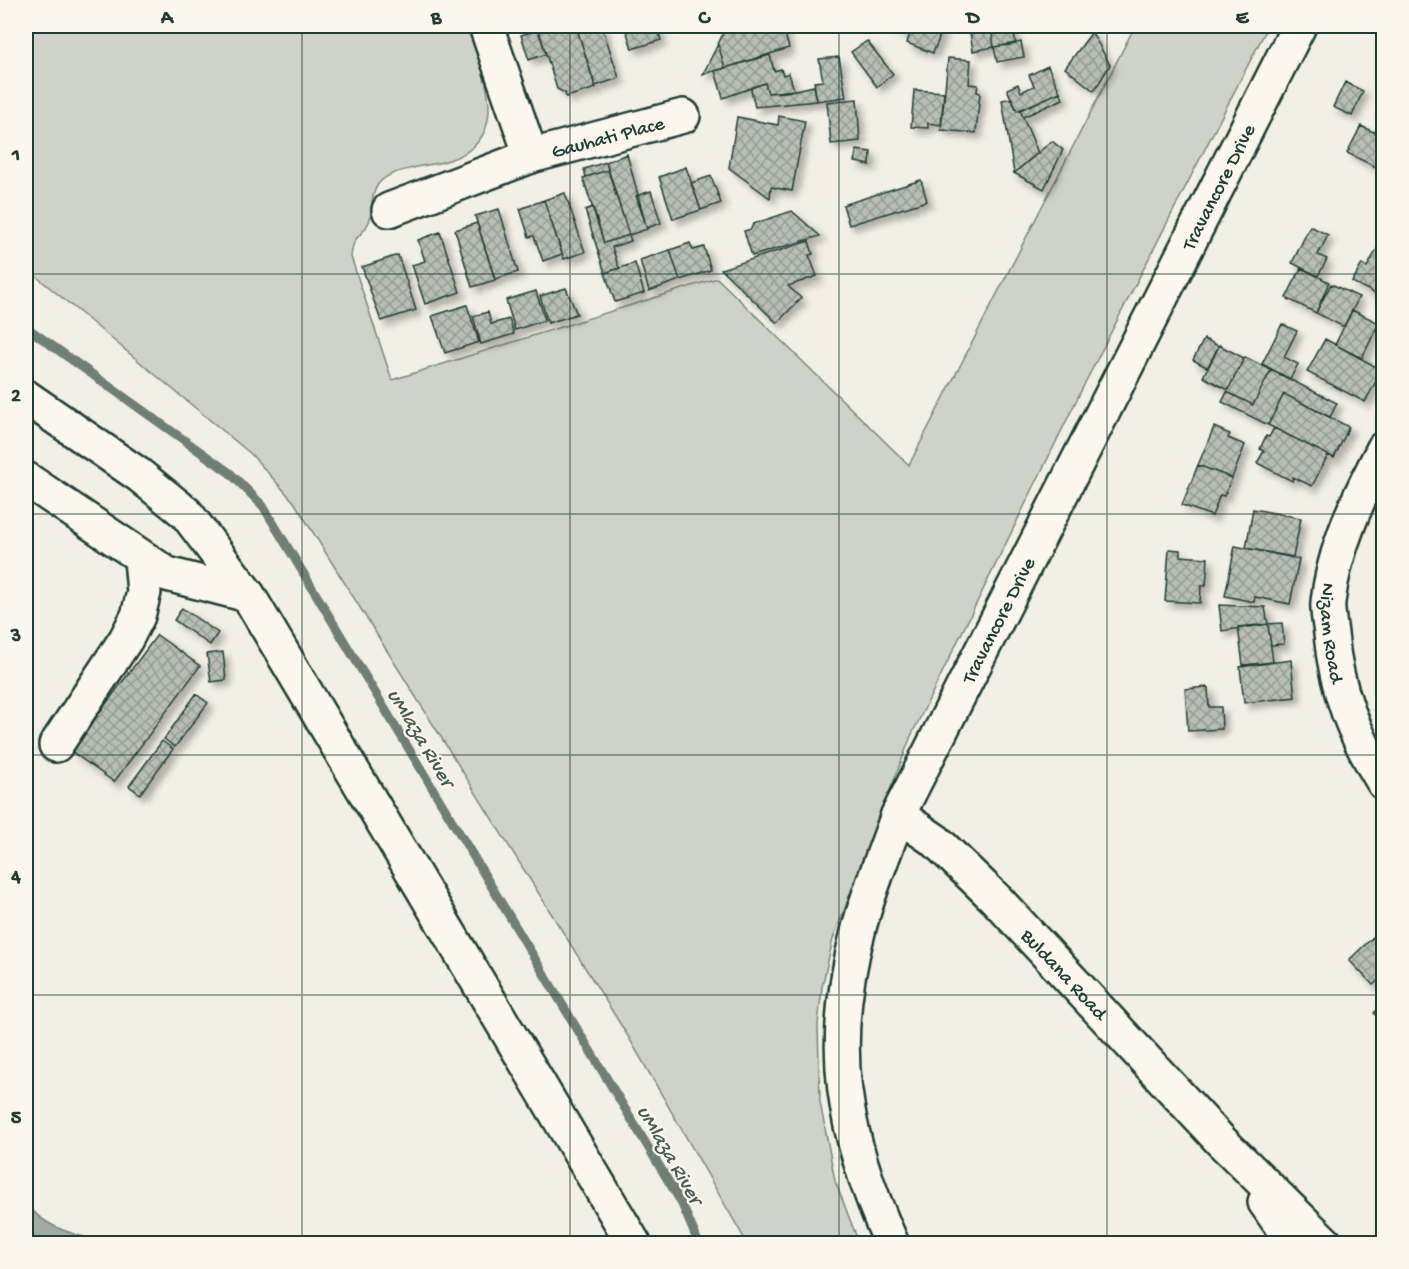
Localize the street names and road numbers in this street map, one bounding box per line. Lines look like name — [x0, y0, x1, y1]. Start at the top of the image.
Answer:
street label: Gauhati Place — [549, 113, 668, 165]
street label: Travancore Drive — [1179, 121, 1262, 256]
street label: Travancore Drive — [958, 554, 1042, 689]
street label: Nizam Road — [1313, 581, 1347, 688]
street label: Buldana Road — [1014, 925, 1112, 1028]

